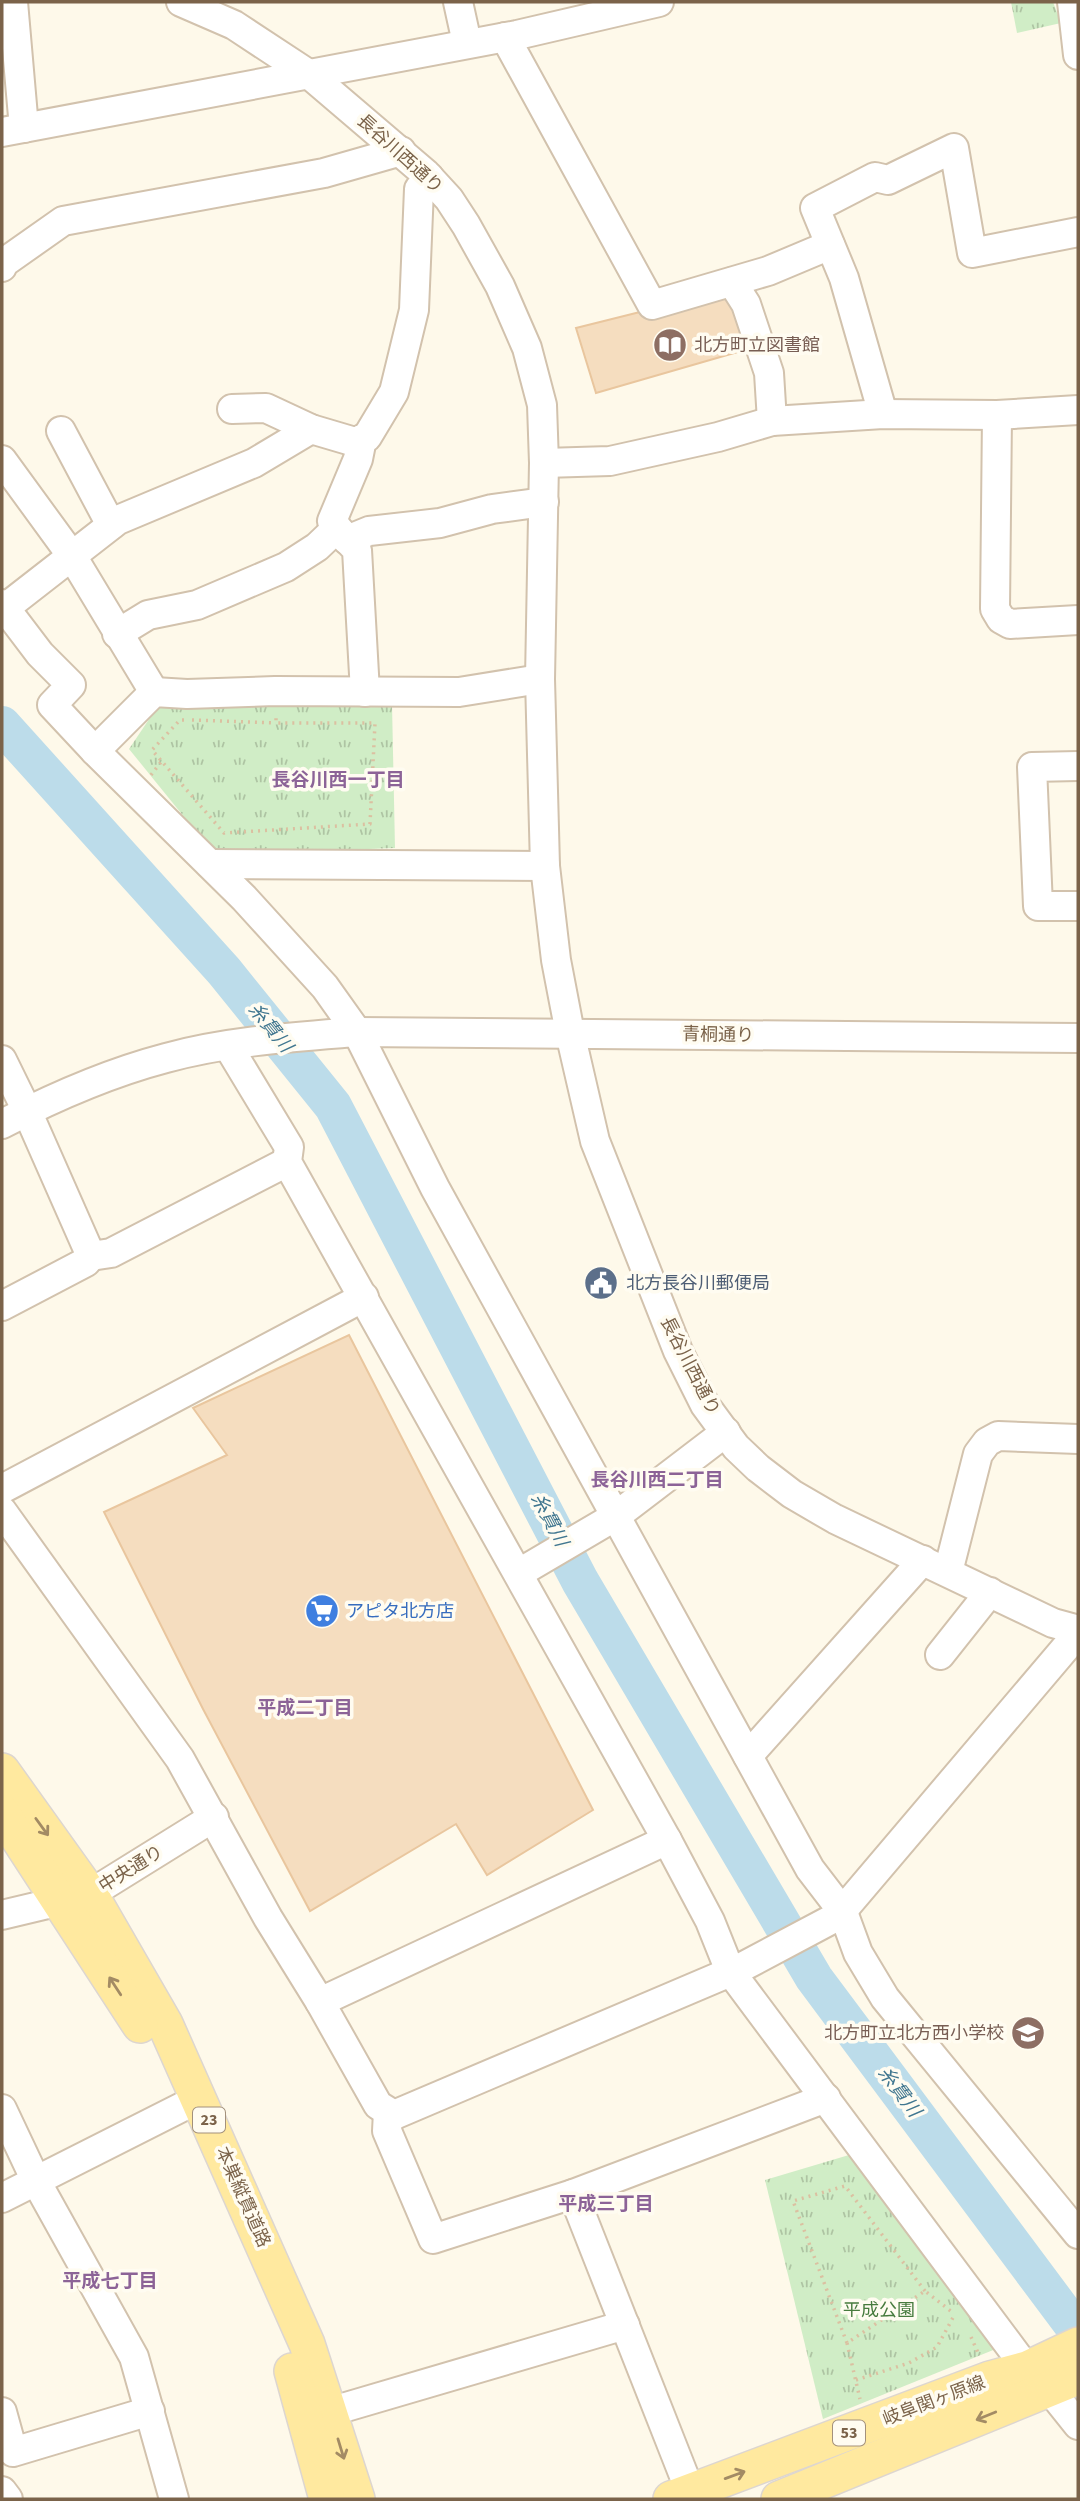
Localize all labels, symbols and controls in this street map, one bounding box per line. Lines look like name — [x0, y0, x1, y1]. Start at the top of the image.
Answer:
street label: 長谷川西通り — [352, 109, 448, 199]
library icon: 北方町立図書館 — [651, 326, 689, 364]
place label: 北方町立図書館 — [694, 333, 820, 358]
district label: 長谷川西一丁目 — [271, 767, 405, 794]
water label: 糸貫川 — [242, 997, 300, 1060]
street label: 青桐通り — [682, 1022, 754, 1048]
public building icon: 北方長谷川郵便局 — [582, 1264, 620, 1302]
place label: 北方長谷川郵便局 — [626, 1271, 770, 1296]
street label: 長谷川西通り — [654, 1312, 726, 1420]
district label: 長谷川西二丁目 — [590, 1467, 724, 1494]
water label: 糸貫川 — [524, 1488, 575, 1553]
supermarket icon: アピタ北方店 — [303, 1592, 341, 1630]
place label: アピタ北方店 — [346, 1599, 454, 1624]
district label: 平成二丁目 — [257, 1695, 353, 1722]
one-way arrow — [35, 1817, 49, 1836]
street label: 中央通り — [94, 1839, 168, 1899]
one-way arrow — [107, 1976, 121, 1996]
school or university icon: 北方町立北方西小学校 — [1009, 2014, 1047, 2052]
place label: 北方町立北方西小学校 — [824, 2021, 1004, 2046]
water label: 糸貫川 — [871, 2061, 928, 2124]
road number: 23 — [193, 2108, 225, 2132]
street label: 本巣縦貫道路 — [210, 2143, 276, 2251]
district label: 平成三丁目 — [558, 2191, 654, 2218]
district label: 平成七丁目 — [62, 2268, 158, 2295]
park label: 平成公園 — [843, 2298, 915, 2323]
street label: 岐阜関ヶ原線 — [879, 2370, 989, 2432]
one-way arrow — [976, 2410, 998, 2423]
road number: 53 — [833, 2420, 865, 2446]
one-way arrow — [336, 2437, 348, 2459]
one-way arrow — [723, 2468, 745, 2480]

